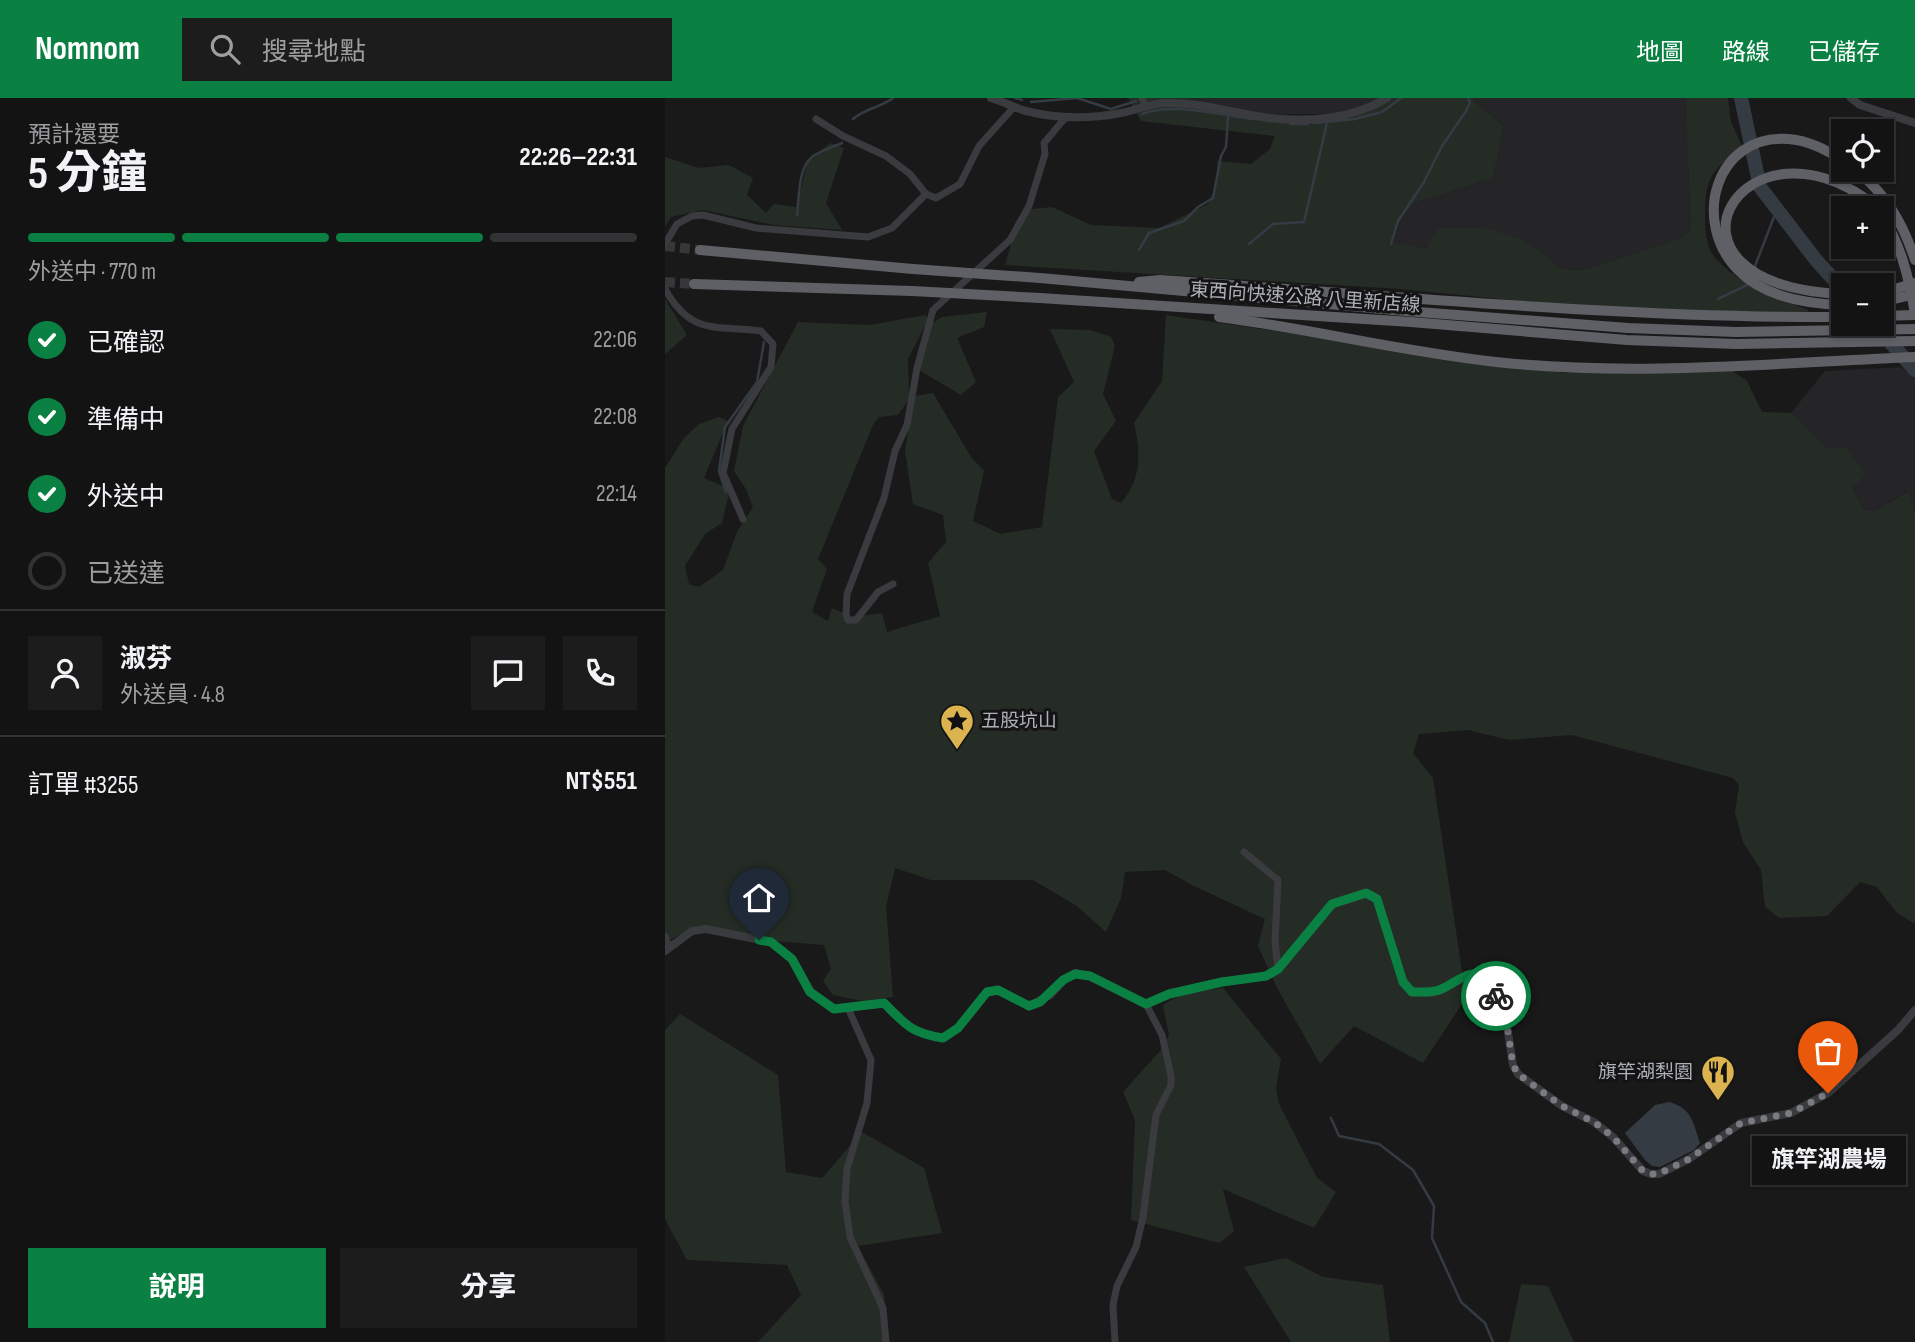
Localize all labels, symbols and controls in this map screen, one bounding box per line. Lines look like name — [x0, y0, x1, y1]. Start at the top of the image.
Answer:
search box — [182, 18, 672, 81]
text: Nomnom — [35, 29, 140, 69]
icon: search — [206, 30, 244, 68]
text: 搜尋地點 — [262, 37, 366, 68]
text: 地圖 — [1636, 38, 1684, 67]
text: 路線 — [1722, 38, 1770, 67]
text: 已儲存 — [1808, 38, 1880, 67]
map controls — [1831, 119, 1894, 336]
button: locate — [1831, 119, 1894, 182]
text: 預計還要 — [28, 121, 120, 149]
text: 22:26–22:31 — [519, 142, 637, 173]
text: 5 分鐘 — [28, 147, 147, 202]
button: + — [1831, 196, 1894, 259]
text: 外送中 · 770 m — [28, 258, 156, 286]
button: − — [1831, 273, 1894, 336]
street label: 東西向快速公路 八里新店線 — [1189, 278, 1421, 318]
icon: check — [28, 321, 66, 359]
text: 22:06 — [593, 326, 637, 354]
text: 已確認 — [87, 328, 165, 359]
icon: check — [28, 398, 66, 436]
text: 22:08 — [593, 403, 637, 431]
text: 準備中 — [87, 405, 165, 436]
icon: check — [28, 475, 66, 513]
text: 22:14 — [596, 480, 637, 508]
text: 外送中 — [87, 482, 165, 513]
text: 已送達 — [87, 559, 165, 590]
button: person — [28, 636, 102, 710]
button: chat — [471, 636, 545, 710]
button: phone — [563, 636, 637, 710]
text: 淑芬 — [120, 644, 172, 675]
text: 外送員 · 4.8 — [120, 681, 225, 709]
place icon: 五股坑山 — [938, 702, 976, 751]
place label: 五股坑山 — [981, 710, 1057, 733]
text: NT$551 — [565, 766, 637, 797]
text: 訂單 #3255 — [28, 770, 138, 801]
pin — [729, 868, 789, 940]
icon: home — [740, 879, 778, 917]
courier — [1461, 961, 1531, 1031]
icon: bike — [1477, 977, 1515, 1015]
pin — [1798, 1021, 1858, 1093]
icon: bag — [1809, 1032, 1847, 1070]
restaurant icon: 旗竿湖梨園 — [1699, 1053, 1737, 1102]
place label: 旗竿湖梨園 — [1598, 1061, 1693, 1084]
callout: 旗竿湖農場 — [1751, 1135, 1905, 1184]
text: 旗竿湖農場 — [1772, 1146, 1887, 1174]
button: 說明 — [28, 1248, 326, 1328]
button: 分享 — [340, 1248, 637, 1328]

